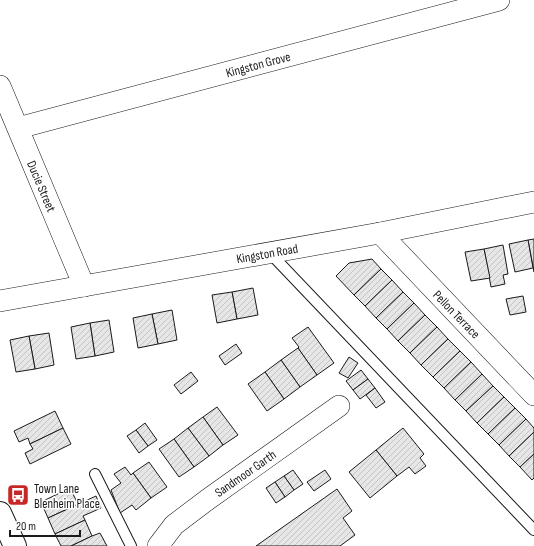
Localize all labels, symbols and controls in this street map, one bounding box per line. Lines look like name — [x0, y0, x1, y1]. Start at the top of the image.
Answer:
street label: Kingston Grove — [224, 49, 292, 81]
street label: Ducie Street — [23, 158, 59, 214]
street label: Kingston Road — [235, 241, 299, 267]
street label: Pellon Terrace — [429, 287, 483, 342]
street label: Sandmoor Garth — [212, 447, 279, 501]
place label: Town Lane Blenheim Place — [34, 481, 100, 512]
bus stop icon: Town Lane Blenheim Place — [5, 482, 31, 508]
scale bar — [10, 512, 80, 538]
text: 20 m — [16, 519, 36, 534]

